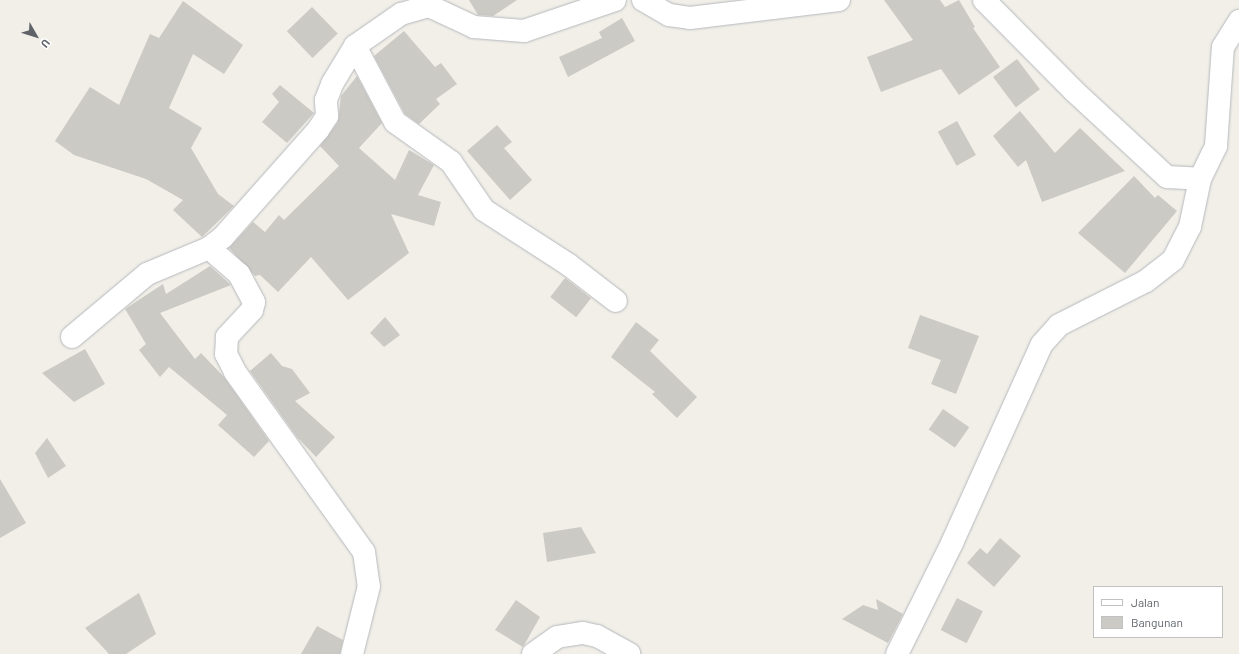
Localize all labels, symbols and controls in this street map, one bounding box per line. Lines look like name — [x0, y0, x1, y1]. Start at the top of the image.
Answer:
north arrow — [16, 16, 56, 56]
text: U — [38, 37, 53, 51]
legend — [1093, 586, 1223, 638]
text: Jalan — [1131, 595, 1159, 609]
text: Bangunan — [1131, 615, 1183, 629]

